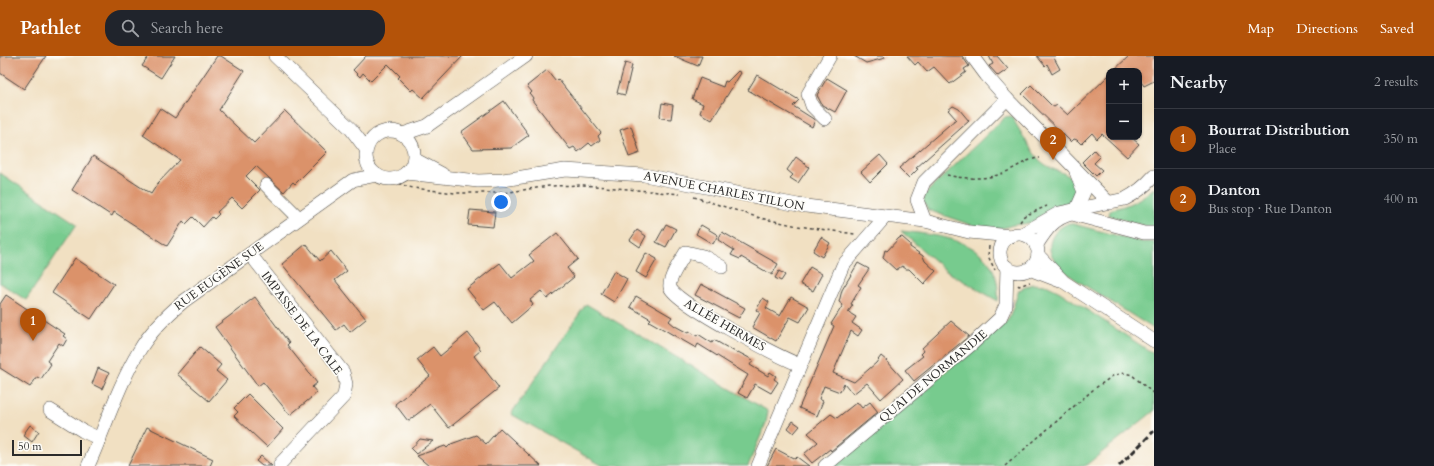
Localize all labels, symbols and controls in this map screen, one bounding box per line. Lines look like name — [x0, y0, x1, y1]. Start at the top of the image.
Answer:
search box — [105, 10, 385, 46]
text: Pathlet — [20, 15, 81, 41]
icon: search — [119, 17, 141, 39]
text: Search here — [151, 18, 223, 38]
text: Map — [1248, 19, 1274, 38]
text: Directions — [1296, 19, 1358, 38]
text: Saved — [1380, 19, 1414, 38]
map controls — [1106, 68, 1142, 140]
button: + — [1106, 68, 1142, 104]
text: Nearby — [1170, 71, 1227, 94]
text: 2 results — [1374, 73, 1418, 91]
button: − — [1106, 104, 1142, 140]
text: Bourrat Distribution — [1208, 120, 1350, 140]
pin: 2 — [1040, 127, 1066, 160]
text: 1 — [1180, 130, 1186, 148]
text: 350 m — [1384, 130, 1418, 148]
text: Place — [1208, 140, 1236, 158]
street label: AVENUE CHARLES TILLON — [642, 168, 806, 215]
text: Danton — [1208, 180, 1260, 200]
text: 2 — [1180, 190, 1186, 208]
text: 400 m — [1384, 190, 1418, 208]
your location — [491, 192, 511, 212]
text: Bus stop · Rue Danton — [1208, 200, 1332, 218]
street label: RUE EUGÈNE SUE — [170, 237, 267, 314]
street label: IMPASSE DE LA CALE — [258, 268, 346, 378]
street label: ALLÉE HERMES — [681, 294, 769, 355]
pin: 1 — [20, 308, 46, 341]
street label: QUAI DE NORMANDIE — [876, 326, 990, 426]
scale bar — [12, 438, 82, 457]
text: 50 m — [18, 439, 42, 454]

